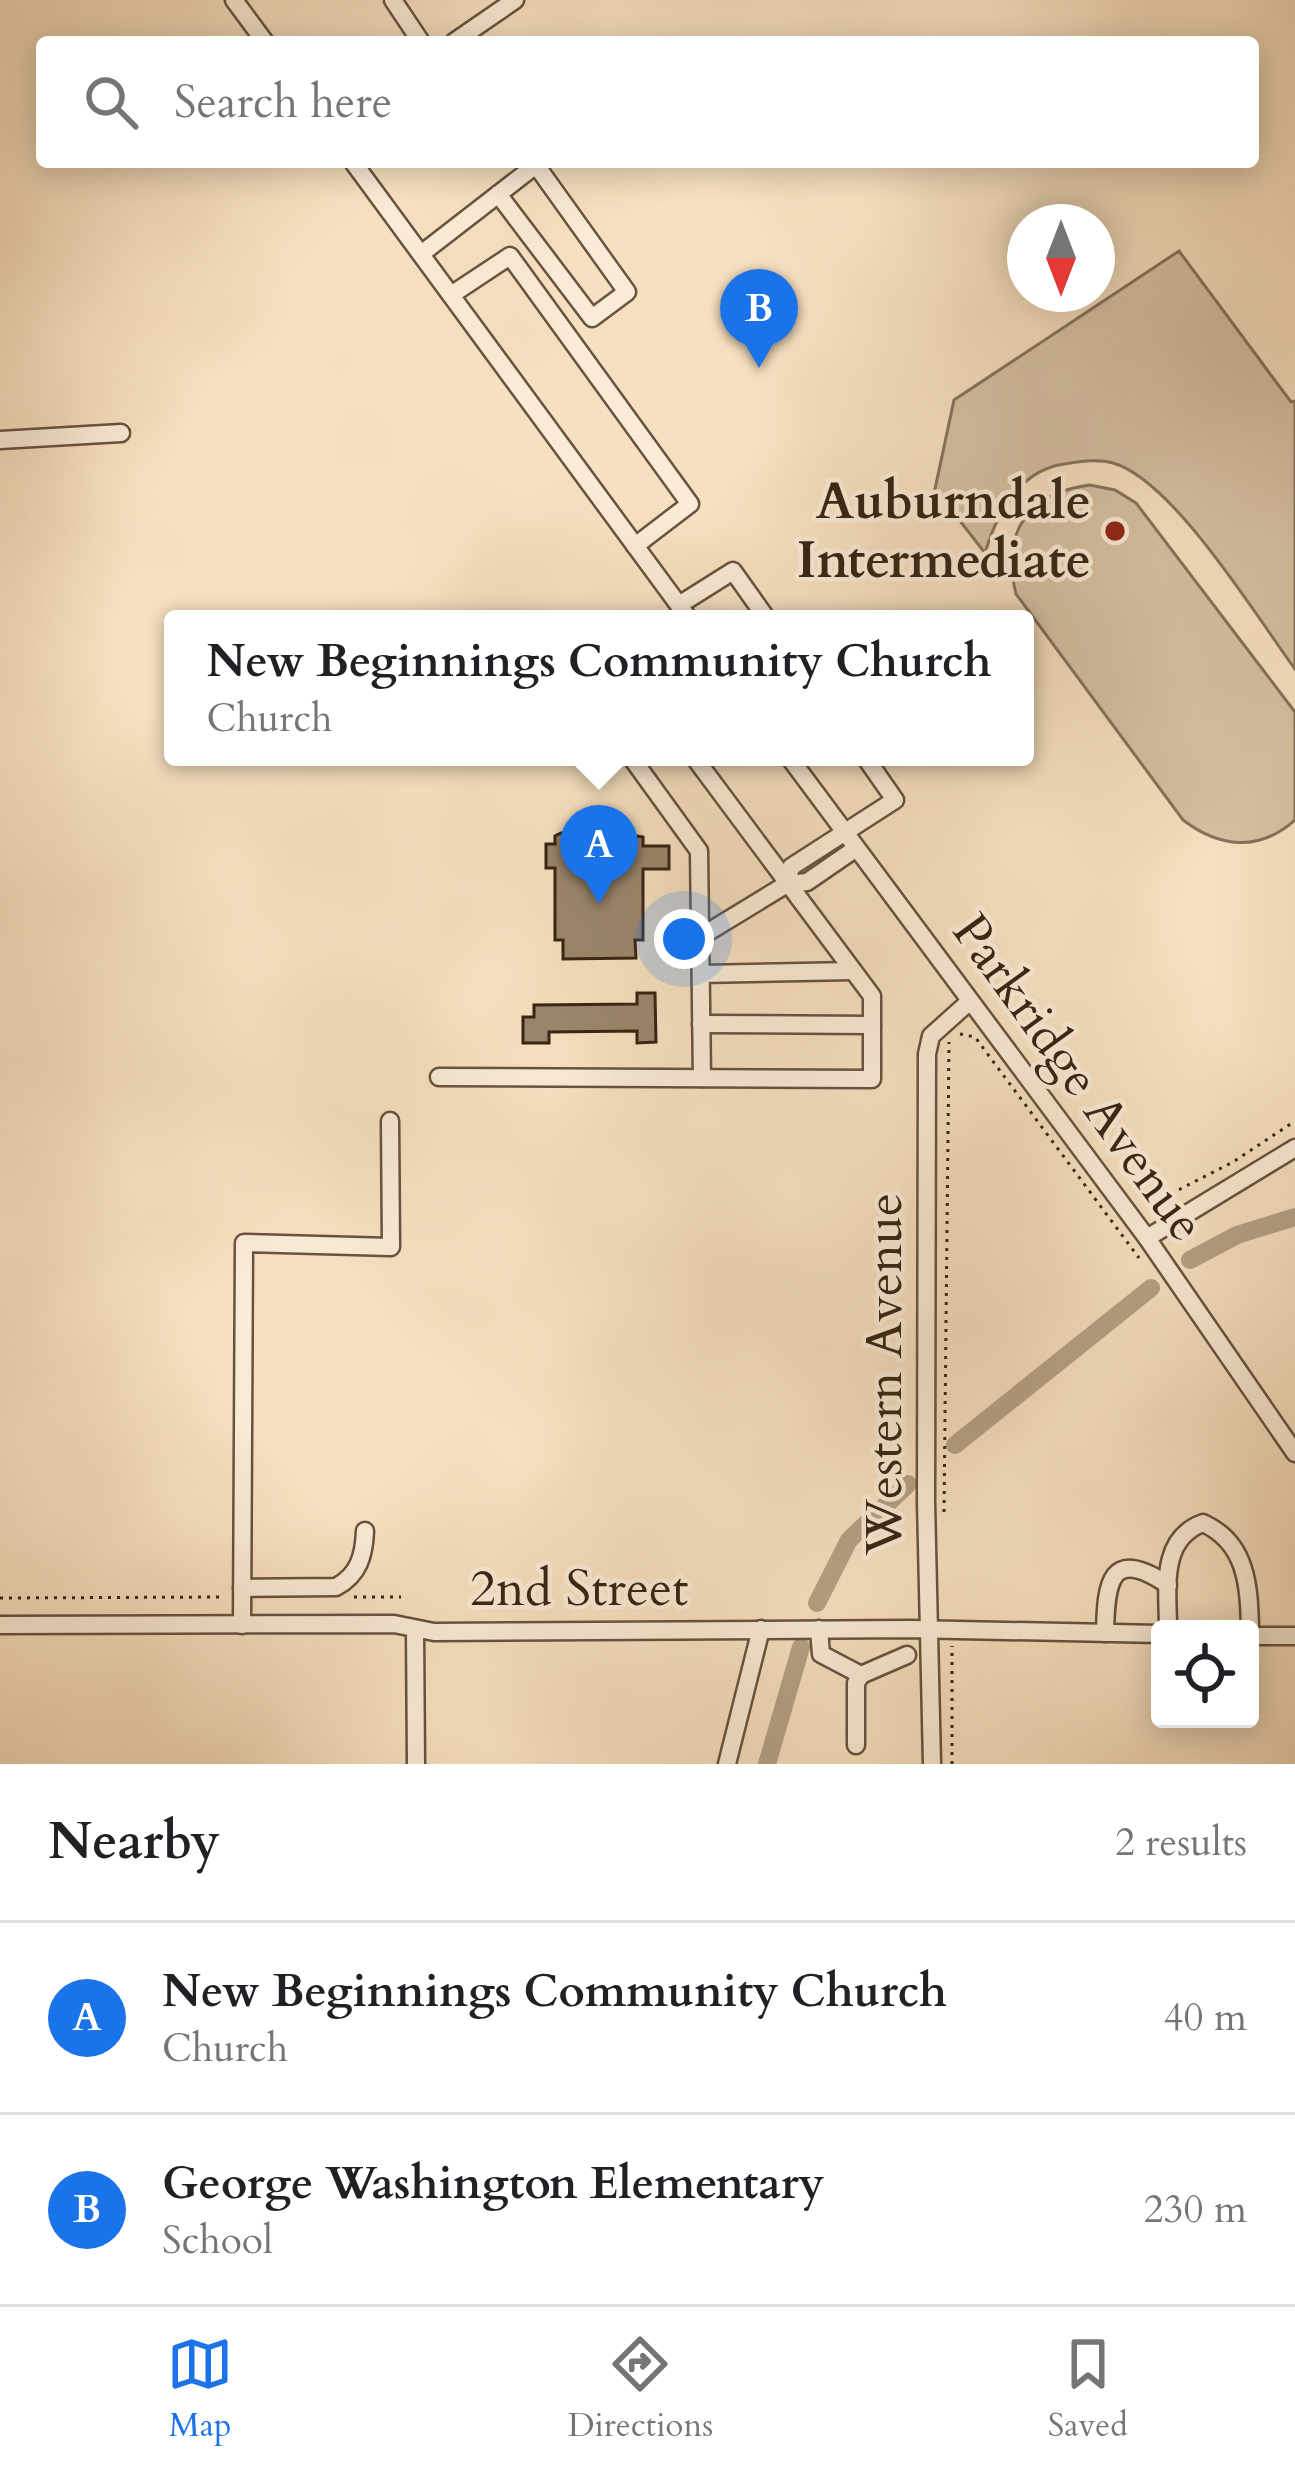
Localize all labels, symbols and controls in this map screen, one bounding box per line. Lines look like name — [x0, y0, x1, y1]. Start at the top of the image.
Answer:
search box — [36, 36, 1259, 168]
icon: search — [78, 69, 144, 135]
text: Search here — [174, 72, 392, 133]
north arrow — [1007, 204, 1115, 312]
pin: B — [720, 269, 798, 368]
place label: Auburndale Intermediate — [797, 467, 1091, 596]
marker: Auburndale Intermediate — [1102, 518, 1128, 544]
popup — [164, 610, 1034, 766]
text: New Beginnings Community Church — [206, 631, 992, 692]
text: Church — [206, 692, 332, 745]
pin: A — [560, 805, 638, 904]
street label: Parkridge Avenue — [935, 900, 1221, 1256]
your location — [654, 909, 714, 969]
street label: Western Avenue — [850, 1193, 920, 1556]
street label: 2nd Street — [470, 1554, 688, 1624]
map controls — [1151, 1620, 1259, 1728]
button: locate — [1151, 1620, 1259, 1728]
text: Nearby — [48, 1807, 220, 1877]
text: 2 results — [1115, 1816, 1247, 1869]
text: New Beginnings Community Church — [162, 1961, 947, 2022]
text: A — [72, 1991, 102, 2044]
text: 40 m — [1164, 1991, 1247, 2044]
text: Church — [162, 2022, 288, 2075]
text: George Washington Elementary — [162, 2153, 824, 2214]
text: B — [73, 2183, 101, 2236]
text: 230 m — [1144, 2183, 1247, 2236]
text: School — [162, 2214, 273, 2267]
tab: Map — [167, 2331, 233, 2448]
tab: Directions — [568, 2331, 713, 2448]
tab: Saved — [1048, 2331, 1128, 2448]

